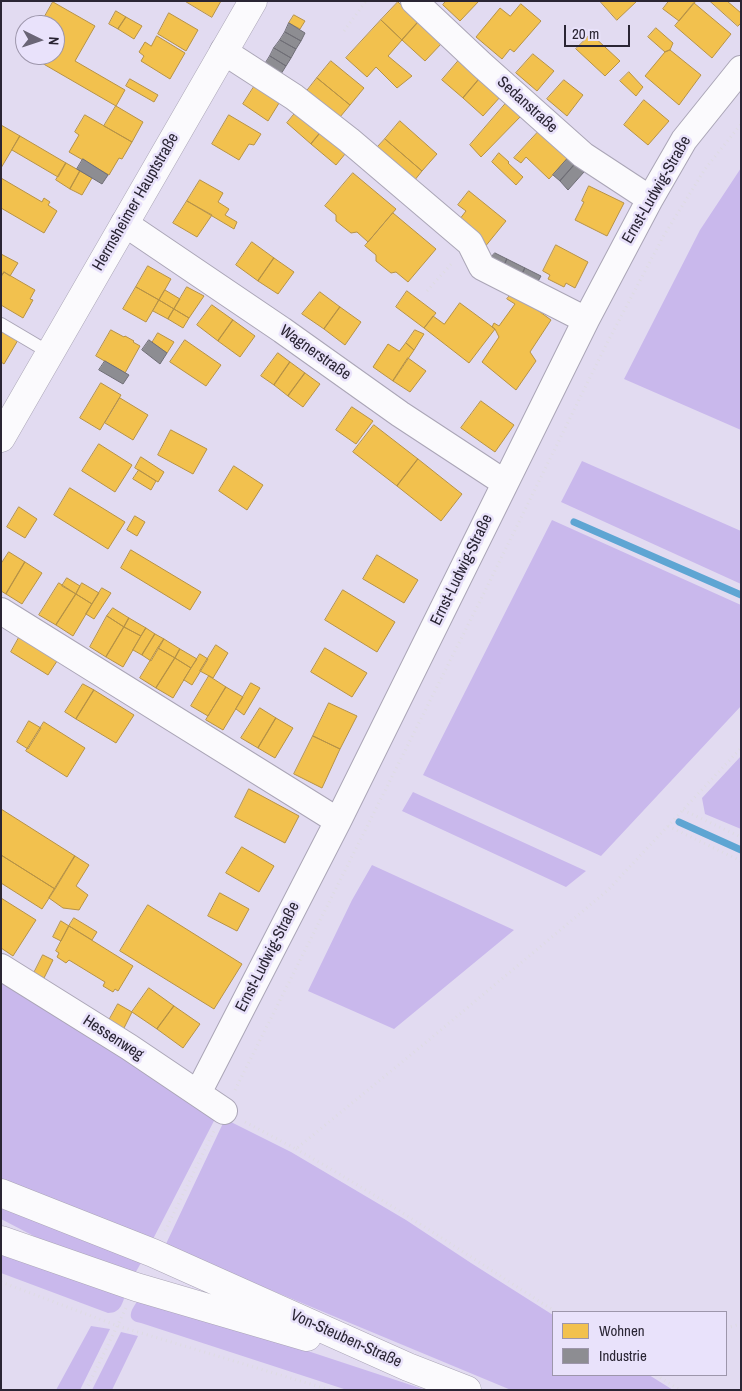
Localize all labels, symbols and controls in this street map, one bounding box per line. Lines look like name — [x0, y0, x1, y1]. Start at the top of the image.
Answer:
north arrow — [15, 15, 65, 65]
scale bar — [567, 15, 633, 47]
text: 20 m — [572, 23, 599, 44]
text: N — [45, 36, 63, 46]
street label: Sedanstraße — [493, 73, 561, 137]
street label: Herrnsheimer Hauptstraße — [89, 130, 183, 274]
street label: Ernst-Ludwig-Straße — [618, 133, 696, 247]
street label: Wagnerstraße — [276, 321, 354, 385]
street label: Ernst-Ludwig-Straße — [427, 511, 497, 629]
street label: Ernst-Ludwig-Straße — [232, 899, 304, 1015]
street label: Hessenweg — [79, 1011, 147, 1065]
street label: Von-Steuben-Straße — [287, 1306, 405, 1372]
legend — [552, 1311, 727, 1376]
text: Wohnen — [599, 1320, 645, 1341]
text: Industrie — [599, 1345, 647, 1366]

